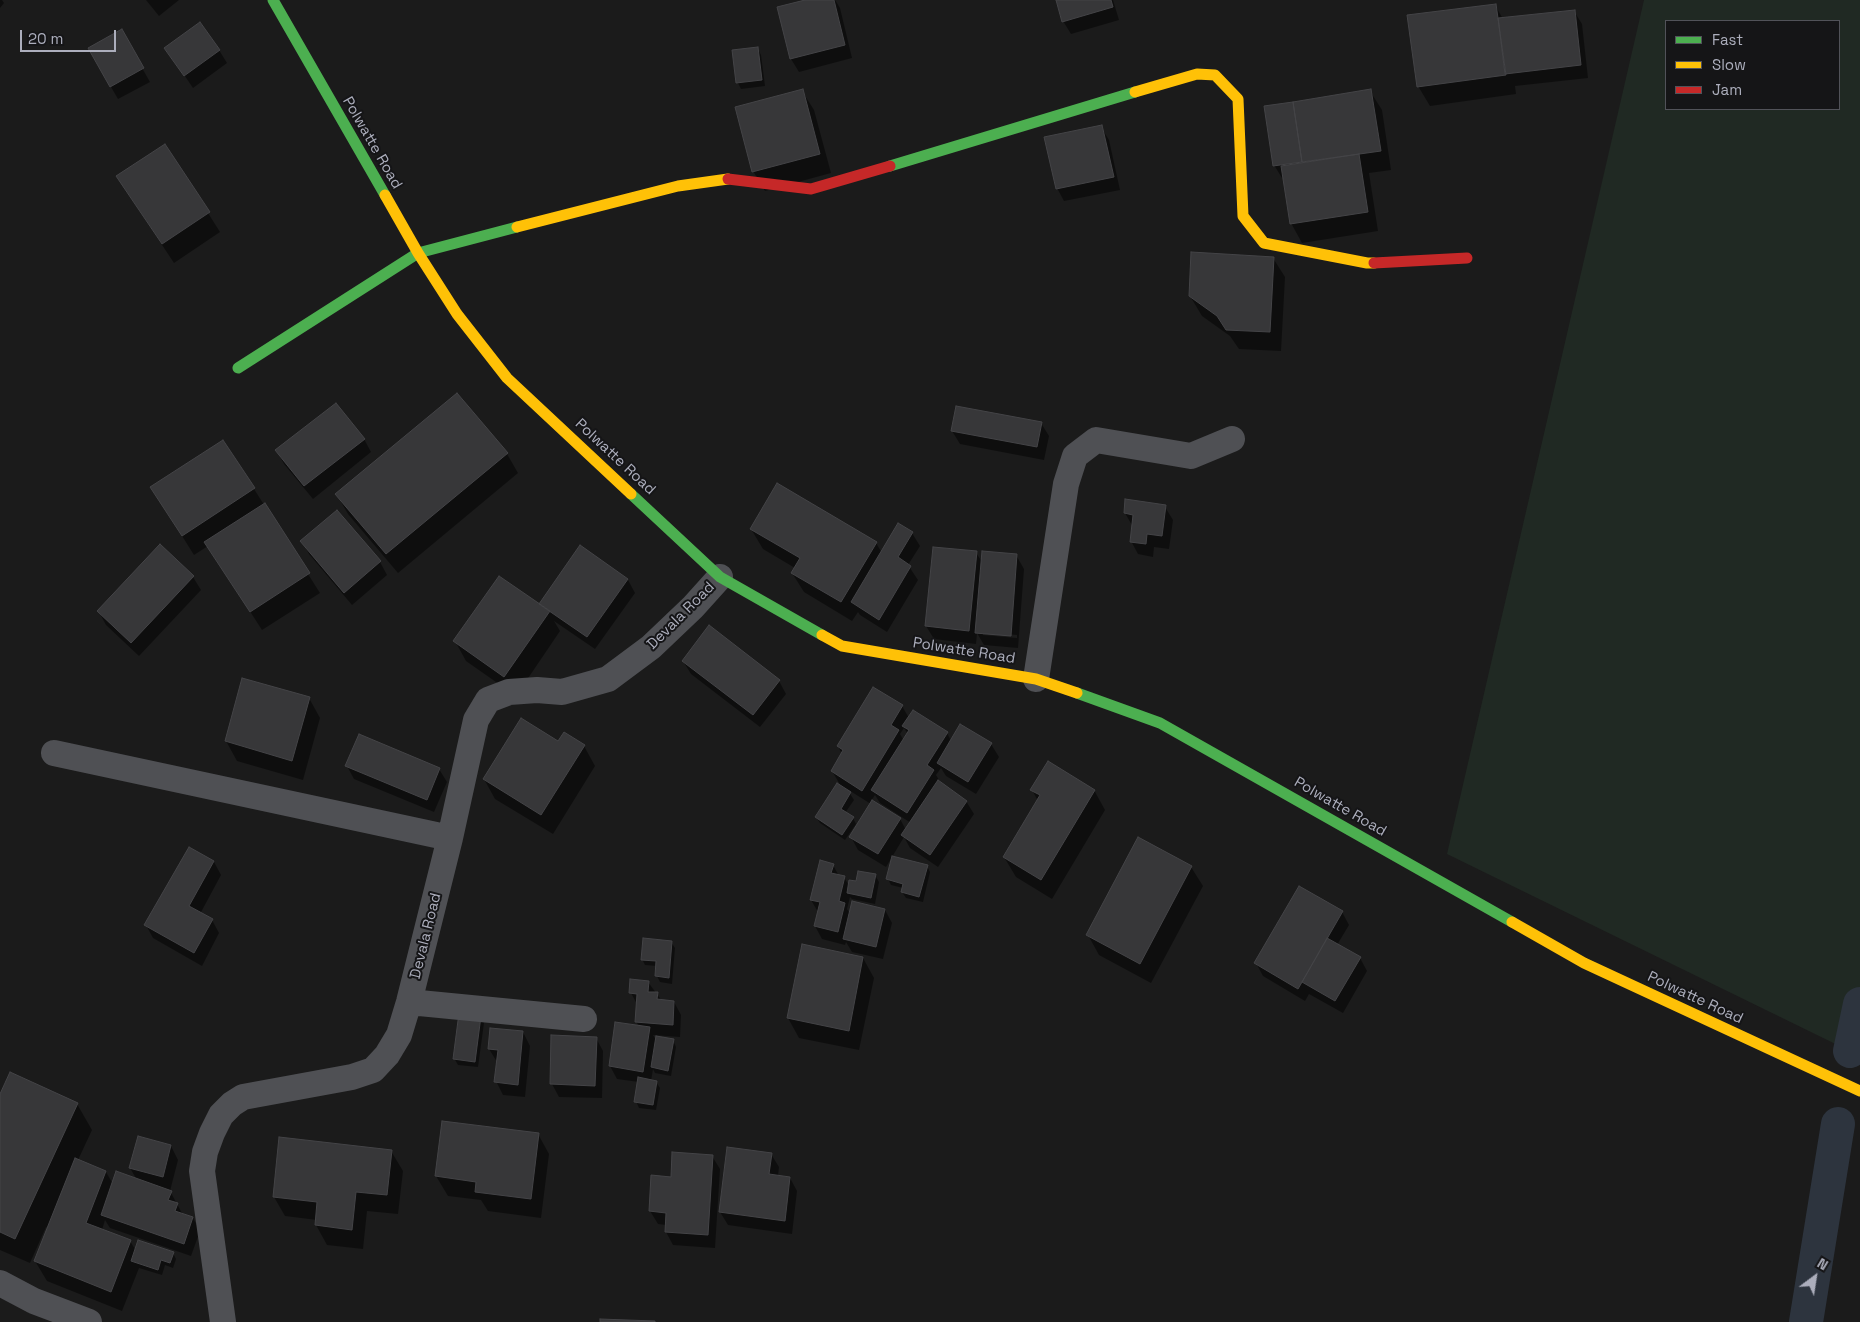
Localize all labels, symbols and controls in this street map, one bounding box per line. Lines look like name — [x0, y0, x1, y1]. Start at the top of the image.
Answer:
scale bar — [22, 20, 119, 52]
legend — [1665, 20, 1840, 110]
text: 20 m — [28, 29, 63, 48]
text: Fast — [1712, 30, 1743, 49]
text: Slow — [1712, 55, 1746, 74]
text: Jam — [1712, 80, 1742, 99]
street label: Polwatte Road — [338, 94, 406, 192]
street label: Polwatte Road — [571, 415, 659, 499]
street label: Devala Road — [644, 579, 718, 653]
street label: Polwatte Road — [911, 634, 1017, 668]
street label: Polwatte Road — [1291, 773, 1389, 841]
street label: Devala Road — [407, 891, 445, 981]
street label: Polwatte Road — [1644, 968, 1746, 1028]
north arrow — [1790, 1252, 1840, 1302]
text: N — [1814, 1254, 1831, 1274]

